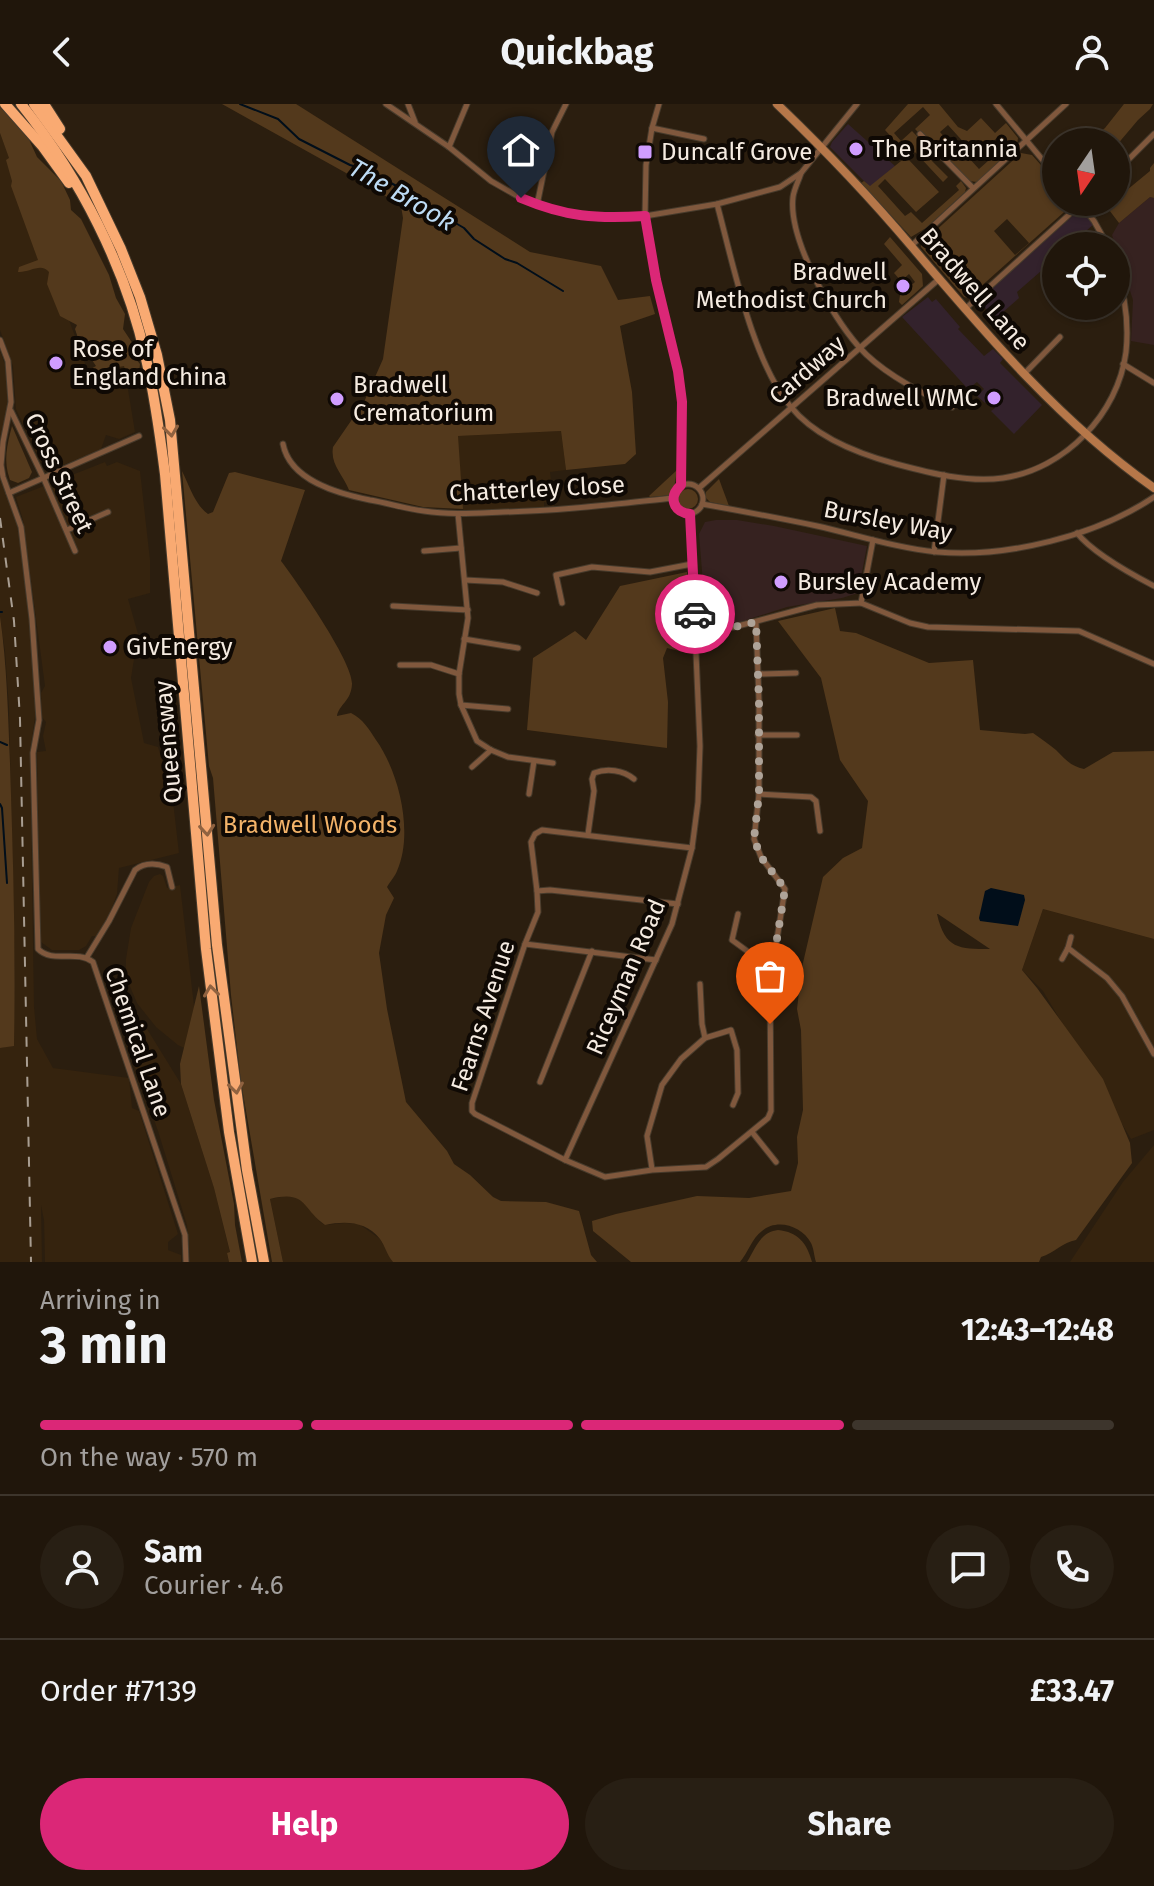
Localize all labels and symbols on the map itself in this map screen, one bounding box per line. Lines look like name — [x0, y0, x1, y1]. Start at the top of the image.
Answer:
pin — [487, 116, 555, 198]
north arrow — [1042, 128, 1130, 216]
place label: The Britannia — [872, 135, 1018, 163]
place label: Duncalf Grove — [661, 138, 812, 166]
marker: The Britannia — [847, 140, 865, 158]
marker: Duncalf Grove — [636, 143, 654, 161]
water label: The Brook — [343, 152, 461, 238]
street label: Bradwell Lane — [914, 222, 1036, 356]
place label: Bradwell Methodist Church — [696, 258, 887, 314]
marker: Bradwell Methodist Church — [894, 277, 912, 295]
street label: Cardway — [764, 330, 851, 410]
place label: Rose of England China — [72, 335, 227, 391]
marker: Rose of England China — [47, 354, 65, 372]
place label: Bradwell Crematorium — [353, 371, 494, 427]
place label: Bradwell WMC — [825, 384, 978, 412]
marker: Bradwell WMC — [985, 389, 1003, 407]
marker: Bradwell Crematorium — [328, 390, 346, 408]
street label: Cross Street — [19, 408, 99, 538]
one-way arrow — [162, 425, 179, 438]
street label: Chatterley Close — [448, 470, 626, 508]
street label: Bursley Way — [821, 495, 955, 547]
place label: Bursley Academy — [797, 568, 982, 596]
marker: Bursley Academy — [772, 573, 790, 591]
courier — [655, 574, 735, 654]
place label: GivEnergy — [126, 633, 233, 661]
marker: GivEnergy — [101, 638, 119, 656]
street label: Queensway — [149, 679, 187, 805]
park label: Bradwell Woods — [223, 811, 397, 839]
one-way arrow — [198, 823, 215, 836]
street label: Riceyman Road — [581, 895, 671, 1059]
street label: Fearns Avenue — [445, 937, 521, 1095]
pin — [736, 942, 804, 1024]
street label: Chemical Lane — [99, 963, 177, 1121]
one-way arrow — [203, 984, 220, 997]
one-way arrow — [227, 1081, 244, 1095]

